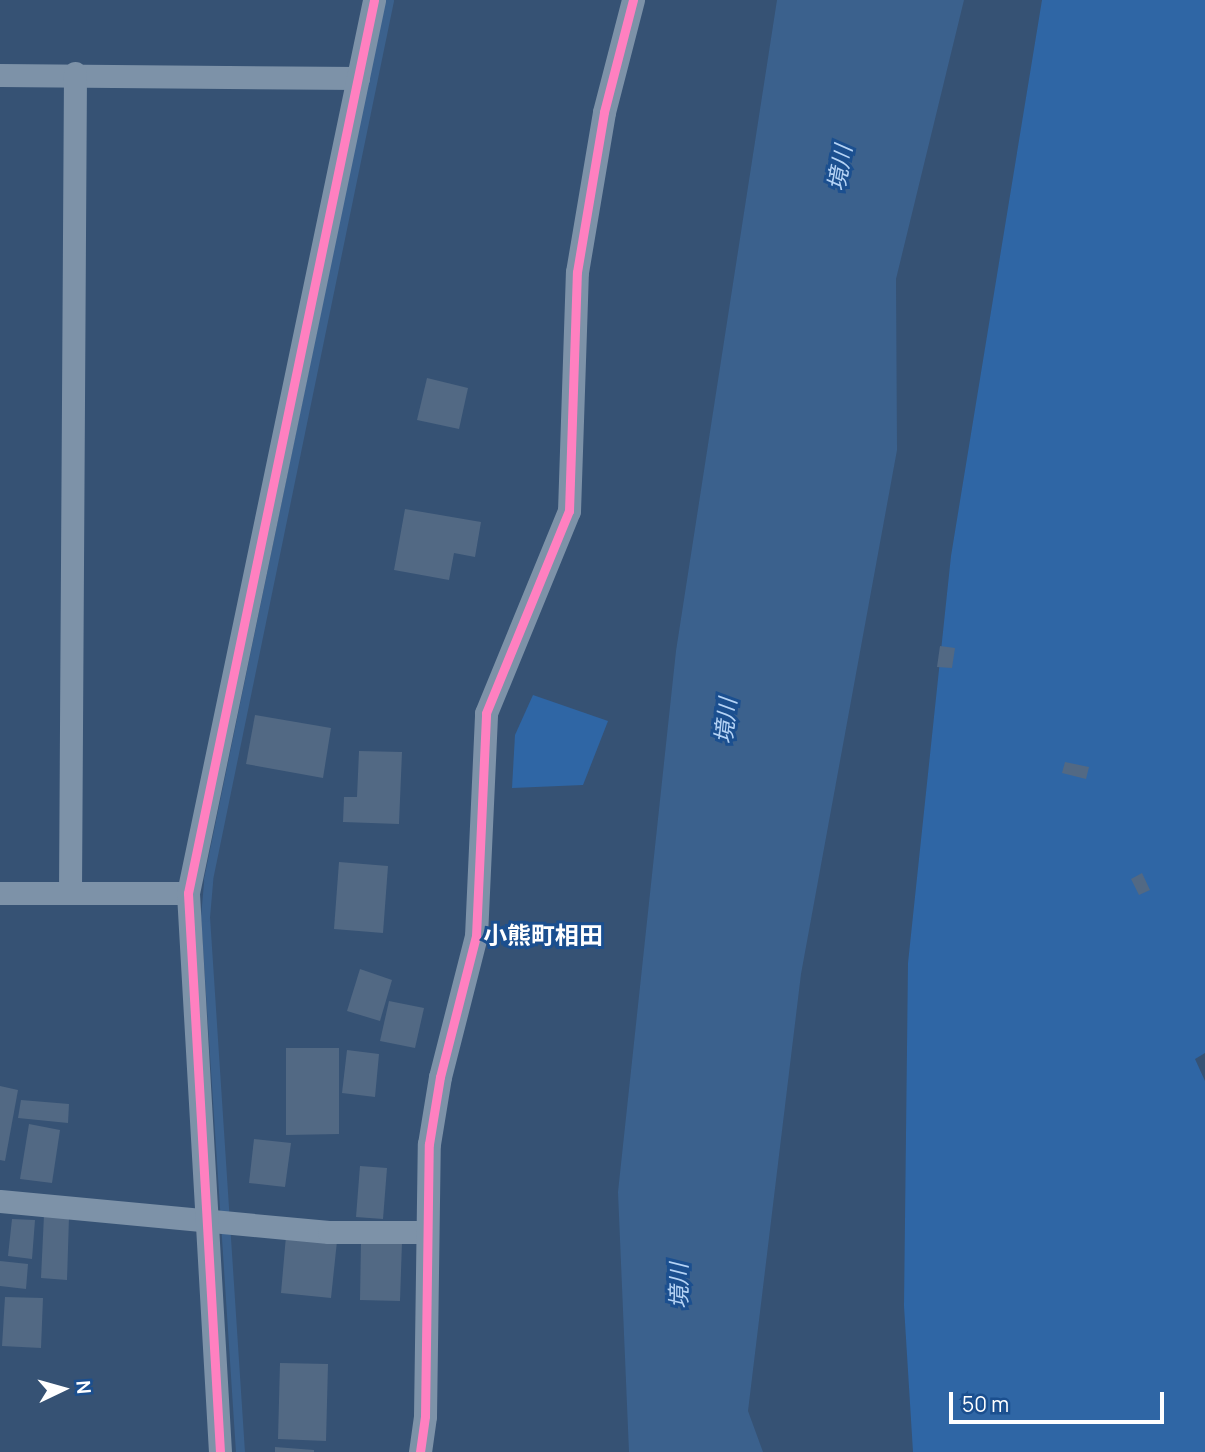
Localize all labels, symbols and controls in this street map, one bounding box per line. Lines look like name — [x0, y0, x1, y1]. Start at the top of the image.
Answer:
water label: 境川 — [821, 143, 857, 193]
water label: 境川 — [709, 697, 741, 745]
district label: 小熊町相田 — [483, 921, 603, 949]
water label: 境川 — [664, 1263, 692, 1309]
north arrow — [28, 1354, 98, 1424]
scale bar — [953, 1378, 1168, 1422]
text: N — [70, 1379, 97, 1395]
text: 50 m — [962, 1390, 1009, 1418]

